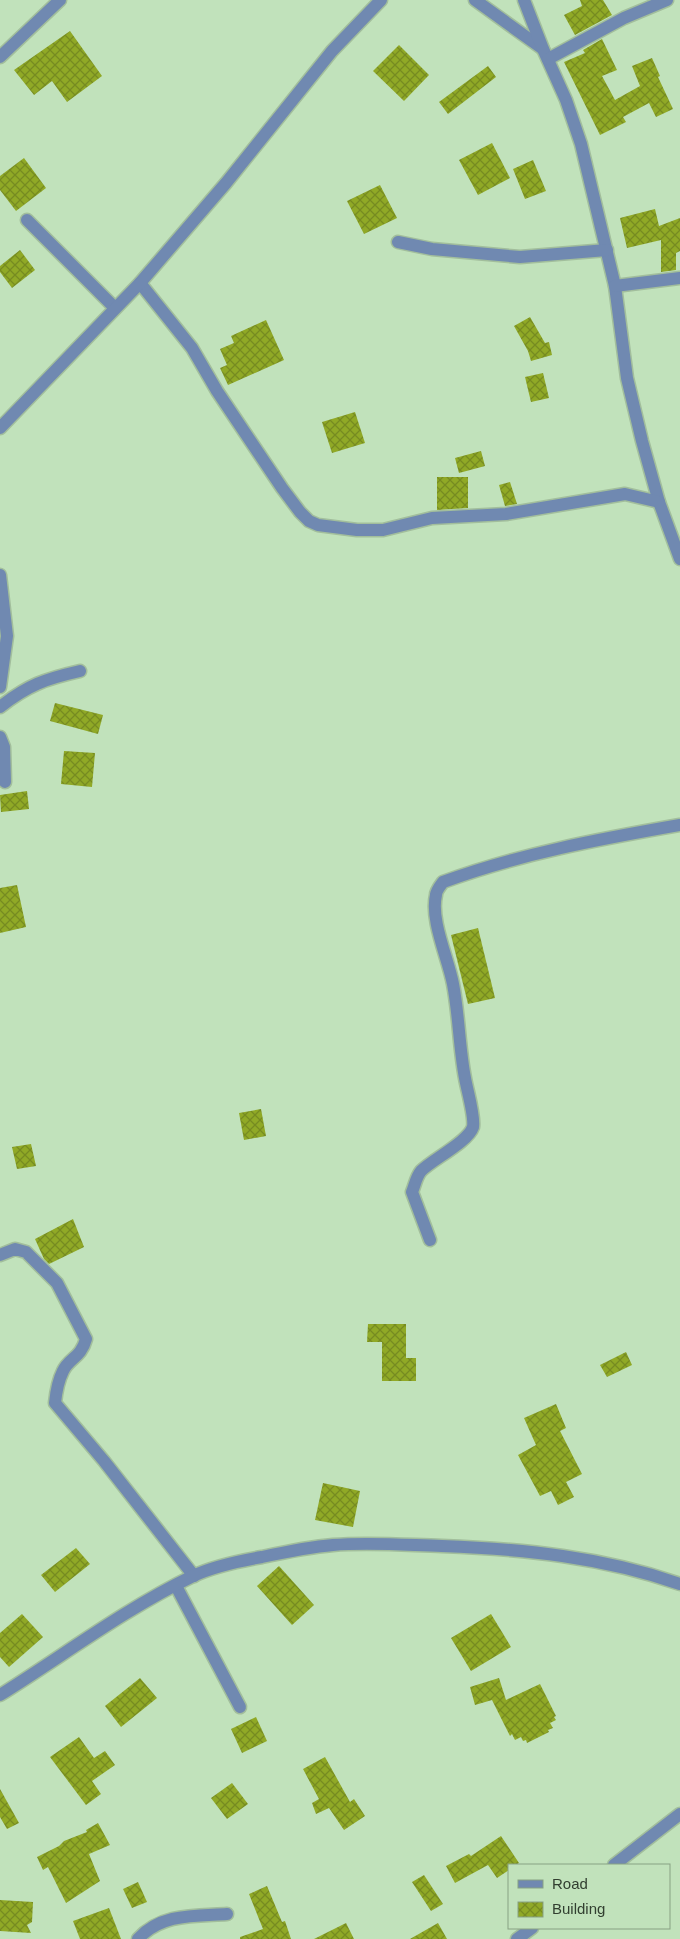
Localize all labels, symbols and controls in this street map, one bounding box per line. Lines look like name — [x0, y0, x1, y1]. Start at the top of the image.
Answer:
legend — [508, 1864, 670, 1929]
text: Road — [552, 1875, 588, 1892]
text: Building — [552, 1900, 605, 1917]

